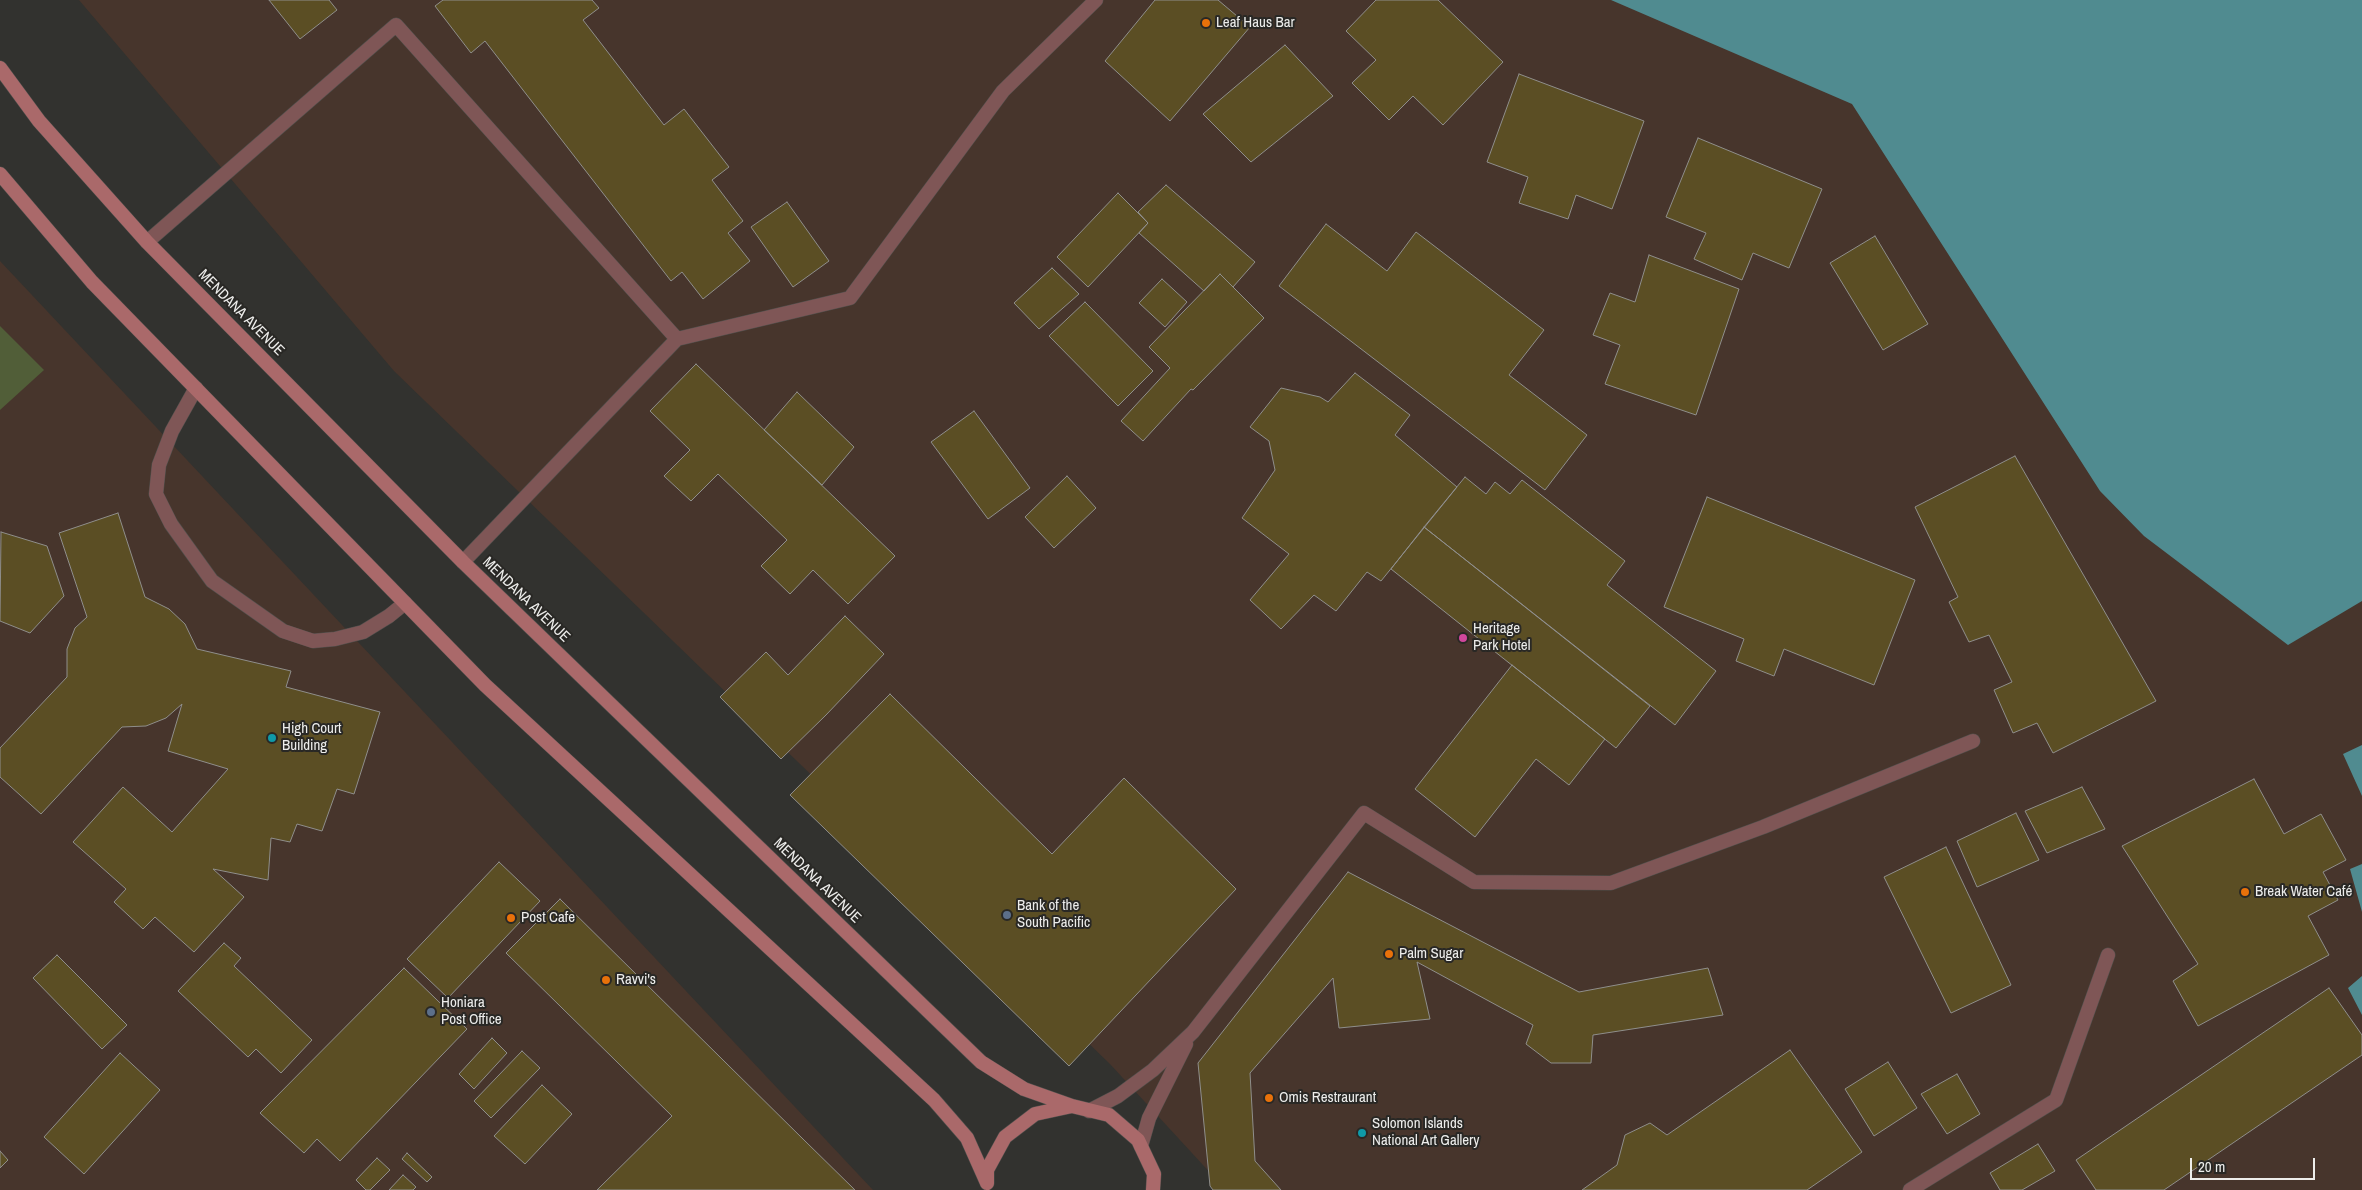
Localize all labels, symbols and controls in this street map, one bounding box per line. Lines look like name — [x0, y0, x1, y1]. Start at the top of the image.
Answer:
place label: Leaf Haus Bar — [1216, 14, 1295, 32]
marker: Leaf Haus Bar — [1200, 17, 1212, 29]
street label: MENDANA AVENUE — [194, 266, 288, 360]
street label: MENDANA AVENUE — [479, 554, 573, 646]
place label: Heritage Park Hotel — [1473, 620, 1530, 655]
marker: Heritage Park Hotel — [1457, 632, 1469, 644]
place label: High Court Building — [282, 720, 341, 755]
marker: High Court Building — [266, 732, 278, 744]
street label: MENDANA AVENUE — [770, 835, 864, 927]
place label: Break Water Café — [2255, 883, 2352, 901]
marker: Break Water Café — [2239, 886, 2251, 898]
place label: Bank of the South Pacific — [1017, 897, 1090, 932]
place label: Post Cafe — [521, 909, 575, 927]
marker: Bank of the South Pacific — [1001, 909, 1013, 921]
marker: Post Cafe — [505, 912, 517, 924]
place label: Palm Sugar — [1399, 945, 1463, 963]
marker: Palm Sugar — [1383, 948, 1395, 960]
place label: Ravvi's — [616, 971, 656, 989]
marker: Ravvi's — [600, 974, 612, 986]
place label: Honiara Post Office — [441, 994, 502, 1029]
marker: Honiara Post Office — [425, 1006, 437, 1018]
place label: Omis Restraurant — [1279, 1089, 1376, 1107]
marker: Omis Restraurant — [1263, 1092, 1275, 1104]
place label: Solomon Islands National Art Gallery — [1372, 1115, 1479, 1150]
marker: Solomon Islands National Art Gallery — [1356, 1127, 1368, 1139]
scale bar — [2192, 1148, 2317, 1180]
text: 20 m — [2198, 1156, 2225, 1177]

